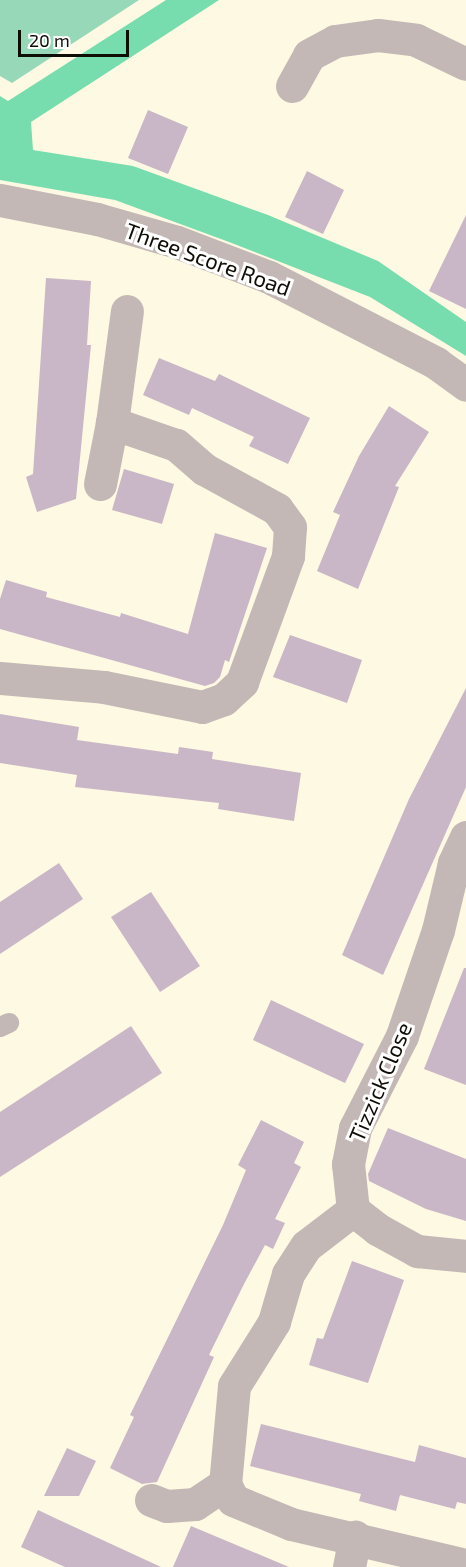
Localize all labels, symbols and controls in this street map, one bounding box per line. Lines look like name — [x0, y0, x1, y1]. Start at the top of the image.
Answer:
scale bar — [21, 18, 132, 56]
text: 20 m — [29, 29, 70, 51]
street label: Three Score Road — [122, 217, 294, 301]
street label: Tizzick Close — [343, 1018, 417, 1146]

